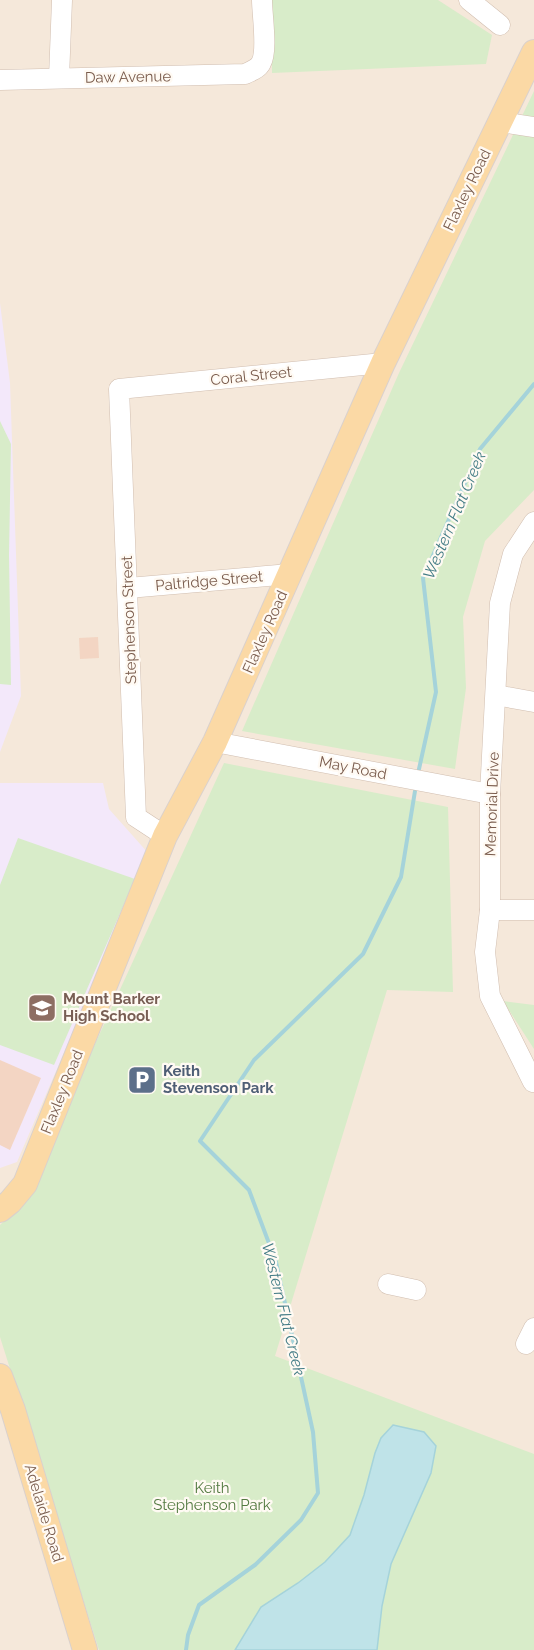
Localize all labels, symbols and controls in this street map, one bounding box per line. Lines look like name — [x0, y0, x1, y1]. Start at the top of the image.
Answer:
street label: Daw Avenue — [85, 67, 172, 87]
street label: Flaxley Road — [439, 146, 495, 234]
street label: Coral Street — [209, 363, 293, 389]
water label: Western Flat Creek — [419, 448, 490, 582]
street label: Stephenson Street — [118, 555, 140, 685]
street label: Paltridge Street — [154, 567, 264, 595]
street label: Flaxley Road — [239, 588, 291, 676]
street label: Memorial Drive — [481, 751, 503, 857]
street label: May Road — [318, 753, 388, 783]
place label: Mount Barker High School — [63, 990, 160, 1025]
school or university icon: Mount Barker High School — [26, 992, 58, 1024]
street label: Flaxley Road — [37, 1047, 87, 1137]
place label: Keith Stevenson Park — [163, 1062, 274, 1097]
parking icon: Keith Stevenson Park — [126, 1064, 158, 1096]
water label: Western Flat Creek — [258, 1241, 309, 1378]
street label: Adelaide Road — [21, 1462, 67, 1564]
park label: Keith Stephenson Park — [153, 1479, 271, 1514]

